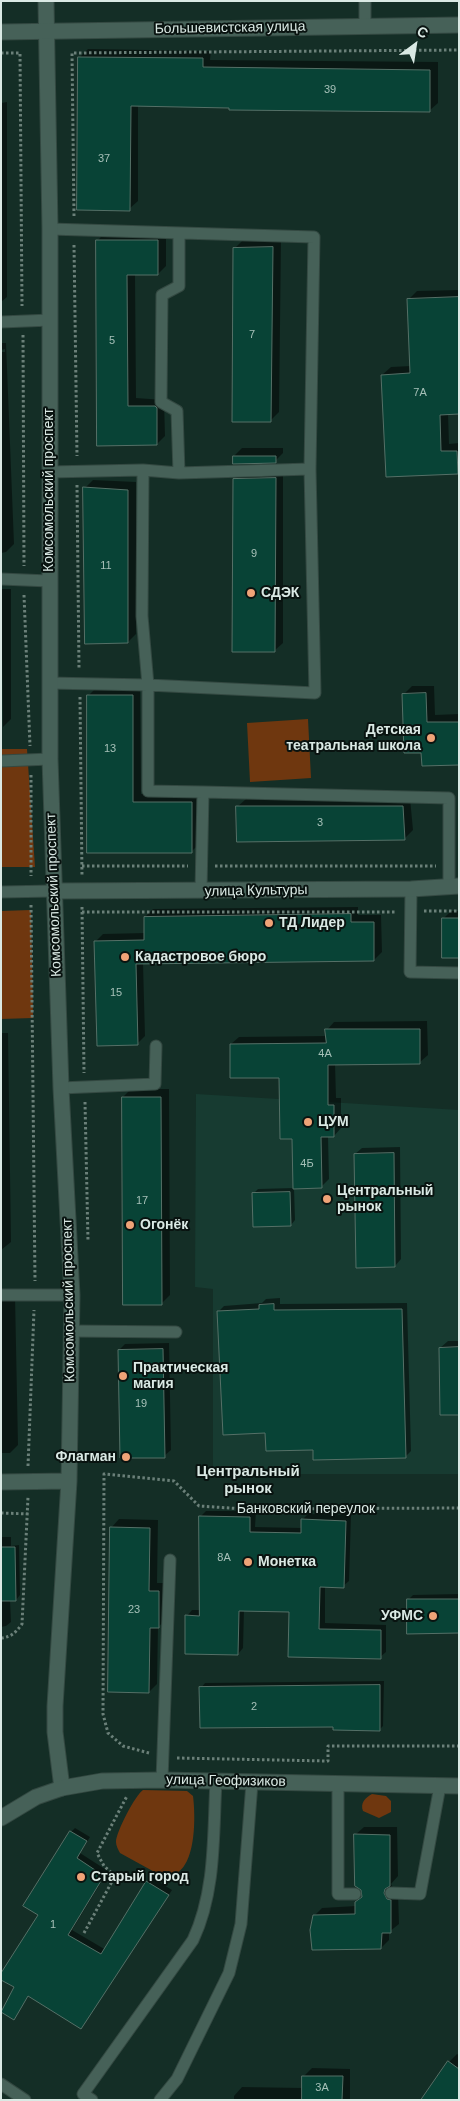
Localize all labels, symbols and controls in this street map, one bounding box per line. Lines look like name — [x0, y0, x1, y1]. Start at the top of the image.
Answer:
street label: Большевистская улица — [154, 18, 306, 38]
north arrow — [390, 20, 440, 70]
text: С — [414, 23, 431, 42]
house number: 39 — [324, 83, 336, 97]
house number: 37 — [98, 152, 110, 166]
house number: 7 — [249, 328, 255, 342]
house number: 5 — [109, 334, 115, 348]
house number: 7А — [413, 386, 427, 400]
street label: Комсомольский проспект — [41, 408, 57, 572]
house number: 9 — [251, 547, 257, 561]
house number: 11 — [100, 559, 112, 573]
place label: СДЭК — [261, 585, 299, 601]
marker: СДЭК — [245, 587, 257, 599]
place label: Детская театральная школа — [286, 722, 421, 754]
marker: Детская театральная школа — [425, 732, 437, 744]
house number: 13 — [104, 742, 116, 756]
street label: Комсомольский проспект — [43, 813, 65, 977]
house number: 3 — [317, 816, 323, 830]
street label: улица Культуры — [204, 882, 308, 900]
place label: ТД Лидер — [279, 915, 345, 931]
marker: ТД Лидер — [263, 917, 275, 929]
place label: Кадастровое бюро — [135, 949, 266, 965]
marker: Кадастровое бюро — [119, 951, 131, 963]
house number: 15 — [110, 986, 122, 1000]
house number: 4А — [318, 1047, 332, 1061]
place label: ЦУМ — [318, 1114, 349, 1130]
marker: ЦУМ — [302, 1116, 314, 1128]
house number: 4Б — [300, 1157, 314, 1171]
place label: Центральный рынок — [337, 1183, 433, 1216]
marker: Центральный рынок — [321, 1193, 333, 1205]
house number: 17 — [136, 1194, 148, 1208]
place label: Огонёк — [140, 1217, 188, 1233]
street label: Комсомольский проспект — [59, 1218, 79, 1382]
marker: Огонёк — [124, 1219, 136, 1231]
place label: Практическая магия — [133, 1360, 228, 1392]
marker: Практическая магия — [117, 1370, 129, 1382]
house number: 19 — [135, 1397, 147, 1411]
place label: Флагман — [55, 1449, 116, 1465]
marker: Флагман — [120, 1451, 132, 1463]
district label: Центральный рынок — [196, 1463, 300, 1498]
street label: Банковский переулок — [237, 1501, 375, 1517]
house number: 8А — [217, 1551, 231, 1565]
place label: Монетка — [258, 1554, 316, 1570]
marker: Монетка — [242, 1556, 254, 1568]
house number: 23 — [128, 1603, 140, 1617]
place label: УФМС — [381, 1608, 423, 1624]
marker: УФМС — [427, 1610, 439, 1622]
house number: 2 — [251, 1700, 257, 1714]
street label: улица Геофизиков — [166, 1772, 286, 1790]
place label: Старый город — [91, 1869, 189, 1885]
marker: Старый город — [75, 1871, 87, 1883]
house number: 1 — [50, 1918, 56, 1932]
house number: 3А — [315, 2081, 329, 2095]

